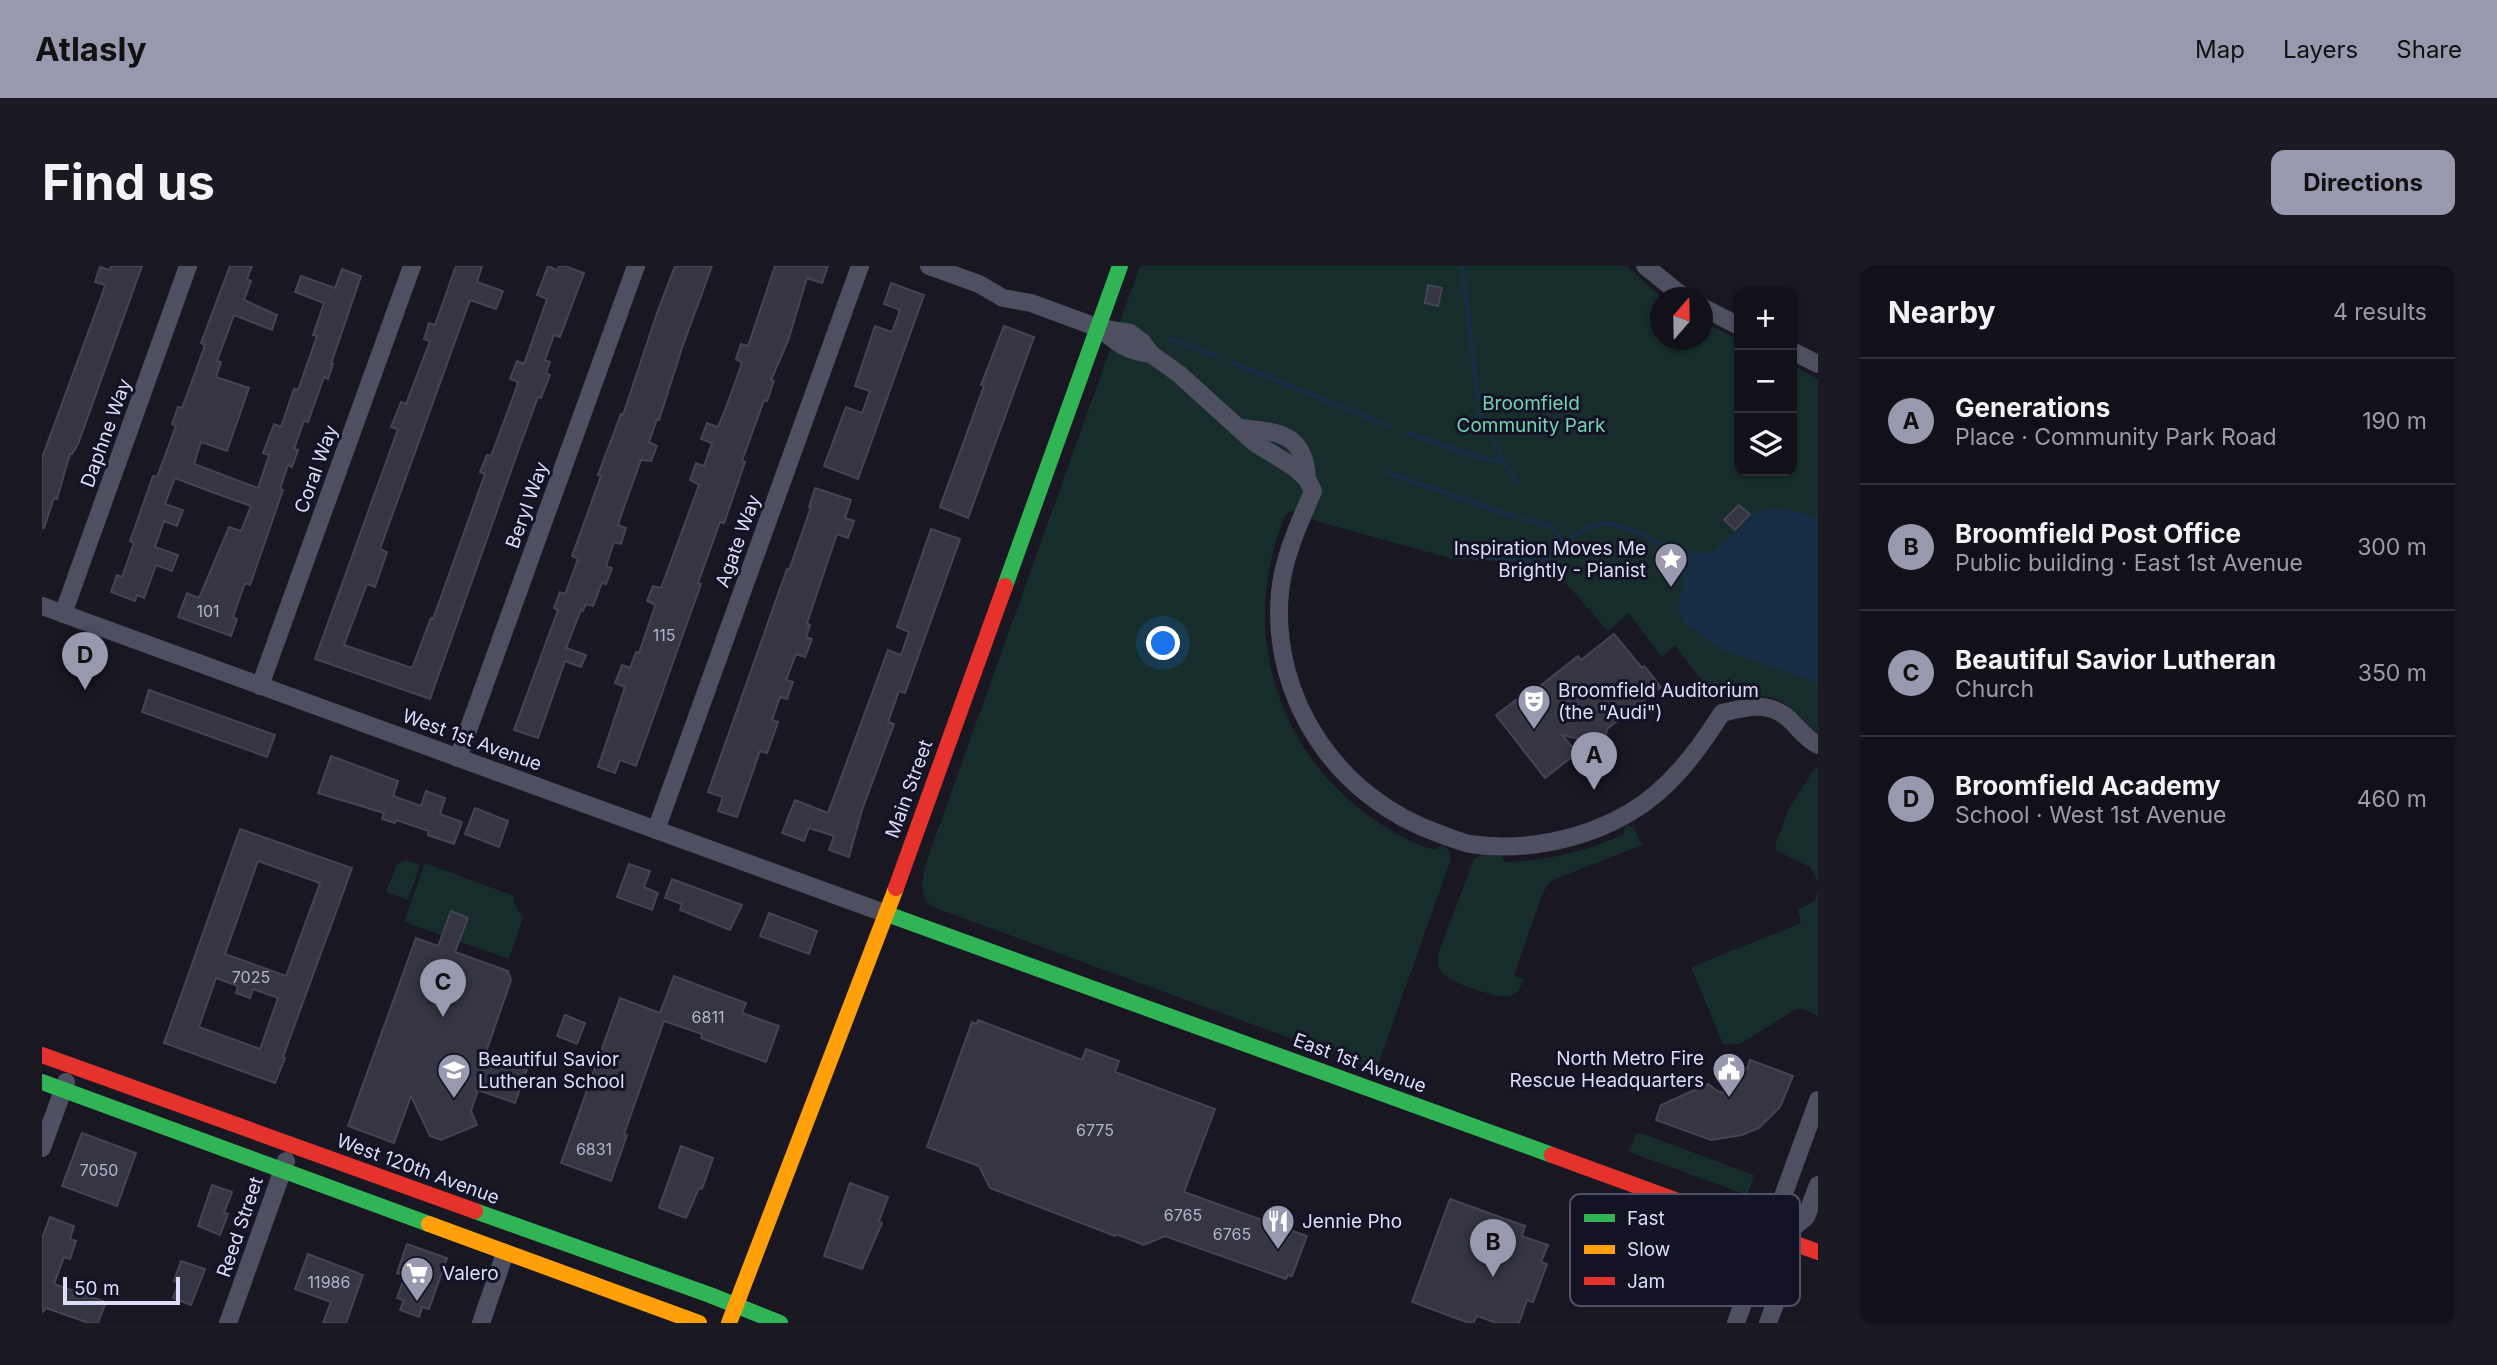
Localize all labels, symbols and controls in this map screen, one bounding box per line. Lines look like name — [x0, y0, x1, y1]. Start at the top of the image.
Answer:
text: Atlasly — [35, 29, 147, 69]
text: Map — [2195, 35, 2245, 64]
text: Layers — [2283, 35, 2358, 64]
text: Share — [2396, 35, 2462, 64]
button: Directions — [2271, 150, 2455, 215]
text: Find us — [42, 153, 215, 212]
north arrow — [1650, 287, 1713, 350]
map controls — [1734, 287, 1797, 476]
button: + — [1734, 287, 1797, 350]
text: Nearby — [1888, 294, 1996, 330]
text: 4 results — [2333, 298, 2427, 326]
button: − — [1734, 350, 1797, 413]
street label: Daphne Way — [76, 375, 136, 490]
park label: Broomfield Community Park — [1457, 392, 1606, 437]
text: Generations — [1955, 392, 2110, 423]
text: A — [1902, 407, 1920, 435]
text: 190 m — [2362, 407, 2427, 435]
button: layers — [1734, 413, 1797, 476]
street label: Coral Way — [289, 422, 343, 516]
text: Place · Community Park Road — [1955, 423, 2277, 451]
street label: Beryl Way — [501, 458, 553, 551]
street label: Agate Way — [711, 491, 765, 590]
text: Broomfield Post Office — [1955, 518, 2241, 549]
text: B — [1903, 533, 1919, 561]
text: 300 m — [2357, 533, 2427, 561]
place label: Inspiration Moves Me Brightly - Pianist — [1454, 537, 1646, 582]
place icon: Inspiration Moves Me Brightly - Pianist — [1652, 540, 1690, 589]
text: Public building · East 1st Avenue — [1955, 549, 2303, 577]
house number: 101 — [196, 601, 220, 621]
house number: 115 — [653, 625, 675, 645]
your location — [1146, 626, 1180, 660]
pin: D — [62, 632, 108, 690]
text: Beautiful Savior Lutheran — [1955, 644, 2276, 675]
text: C — [1902, 659, 1920, 687]
text: 350 m — [2358, 659, 2427, 687]
text: Church — [1955, 675, 2034, 703]
place label: Broomfield Auditorium (the "Audi") — [1558, 679, 1759, 724]
theatre icon: Broomfield Auditorium (the "Audi") — [1515, 682, 1553, 731]
street label: West 1st Avenue — [399, 704, 545, 776]
pin: A — [1571, 732, 1617, 790]
street label: Main Street — [881, 737, 937, 841]
text: Broomfield Academy — [1955, 770, 2221, 801]
text: D — [1903, 785, 1919, 813]
text: 460 m — [2357, 785, 2427, 813]
text: School · West 1st Avenue — [1955, 801, 2227, 829]
pin: C — [420, 959, 466, 1017]
house number: 7025 — [232, 967, 270, 987]
house number: 6811 — [692, 1007, 724, 1027]
street label: East 1st Avenue — [1290, 1028, 1430, 1098]
place label: North Metro Fire Rescue Headquarters — [1509, 1047, 1704, 1092]
place label: Beautiful Savior Lutheran School — [478, 1048, 625, 1093]
public building icon: North Metro Fire Rescue Headquarters — [1710, 1050, 1748, 1099]
school or university icon: Beautiful Savior Lutheran School — [435, 1051, 473, 1100]
house number: 6775 — [1076, 1120, 1114, 1140]
street label: West 120th Avenue — [333, 1129, 503, 1209]
house number: 6831 — [576, 1139, 612, 1159]
house number: 7050 — [80, 1160, 118, 1180]
street label: Reed Street — [212, 1174, 268, 1280]
legend — [1570, 1194, 1800, 1306]
restaurant icon: Jennie Pho — [1259, 1202, 1297, 1251]
house number: 6765 — [1164, 1205, 1202, 1225]
text: Fast — [1627, 1207, 1665, 1230]
place label: Jennie Pho — [1302, 1210, 1402, 1233]
pin: B — [1470, 1219, 1516, 1277]
house number: 6765 — [1213, 1224, 1251, 1244]
text: Slow — [1627, 1238, 1670, 1261]
supermarket icon: Valero — [398, 1254, 436, 1303]
place label: Valero — [442, 1262, 499, 1285]
text: Jam — [1627, 1270, 1665, 1293]
house number: 11986 — [308, 1272, 350, 1292]
scale bar — [63, 1274, 180, 1306]
text: 50 m — [74, 1277, 120, 1300]

